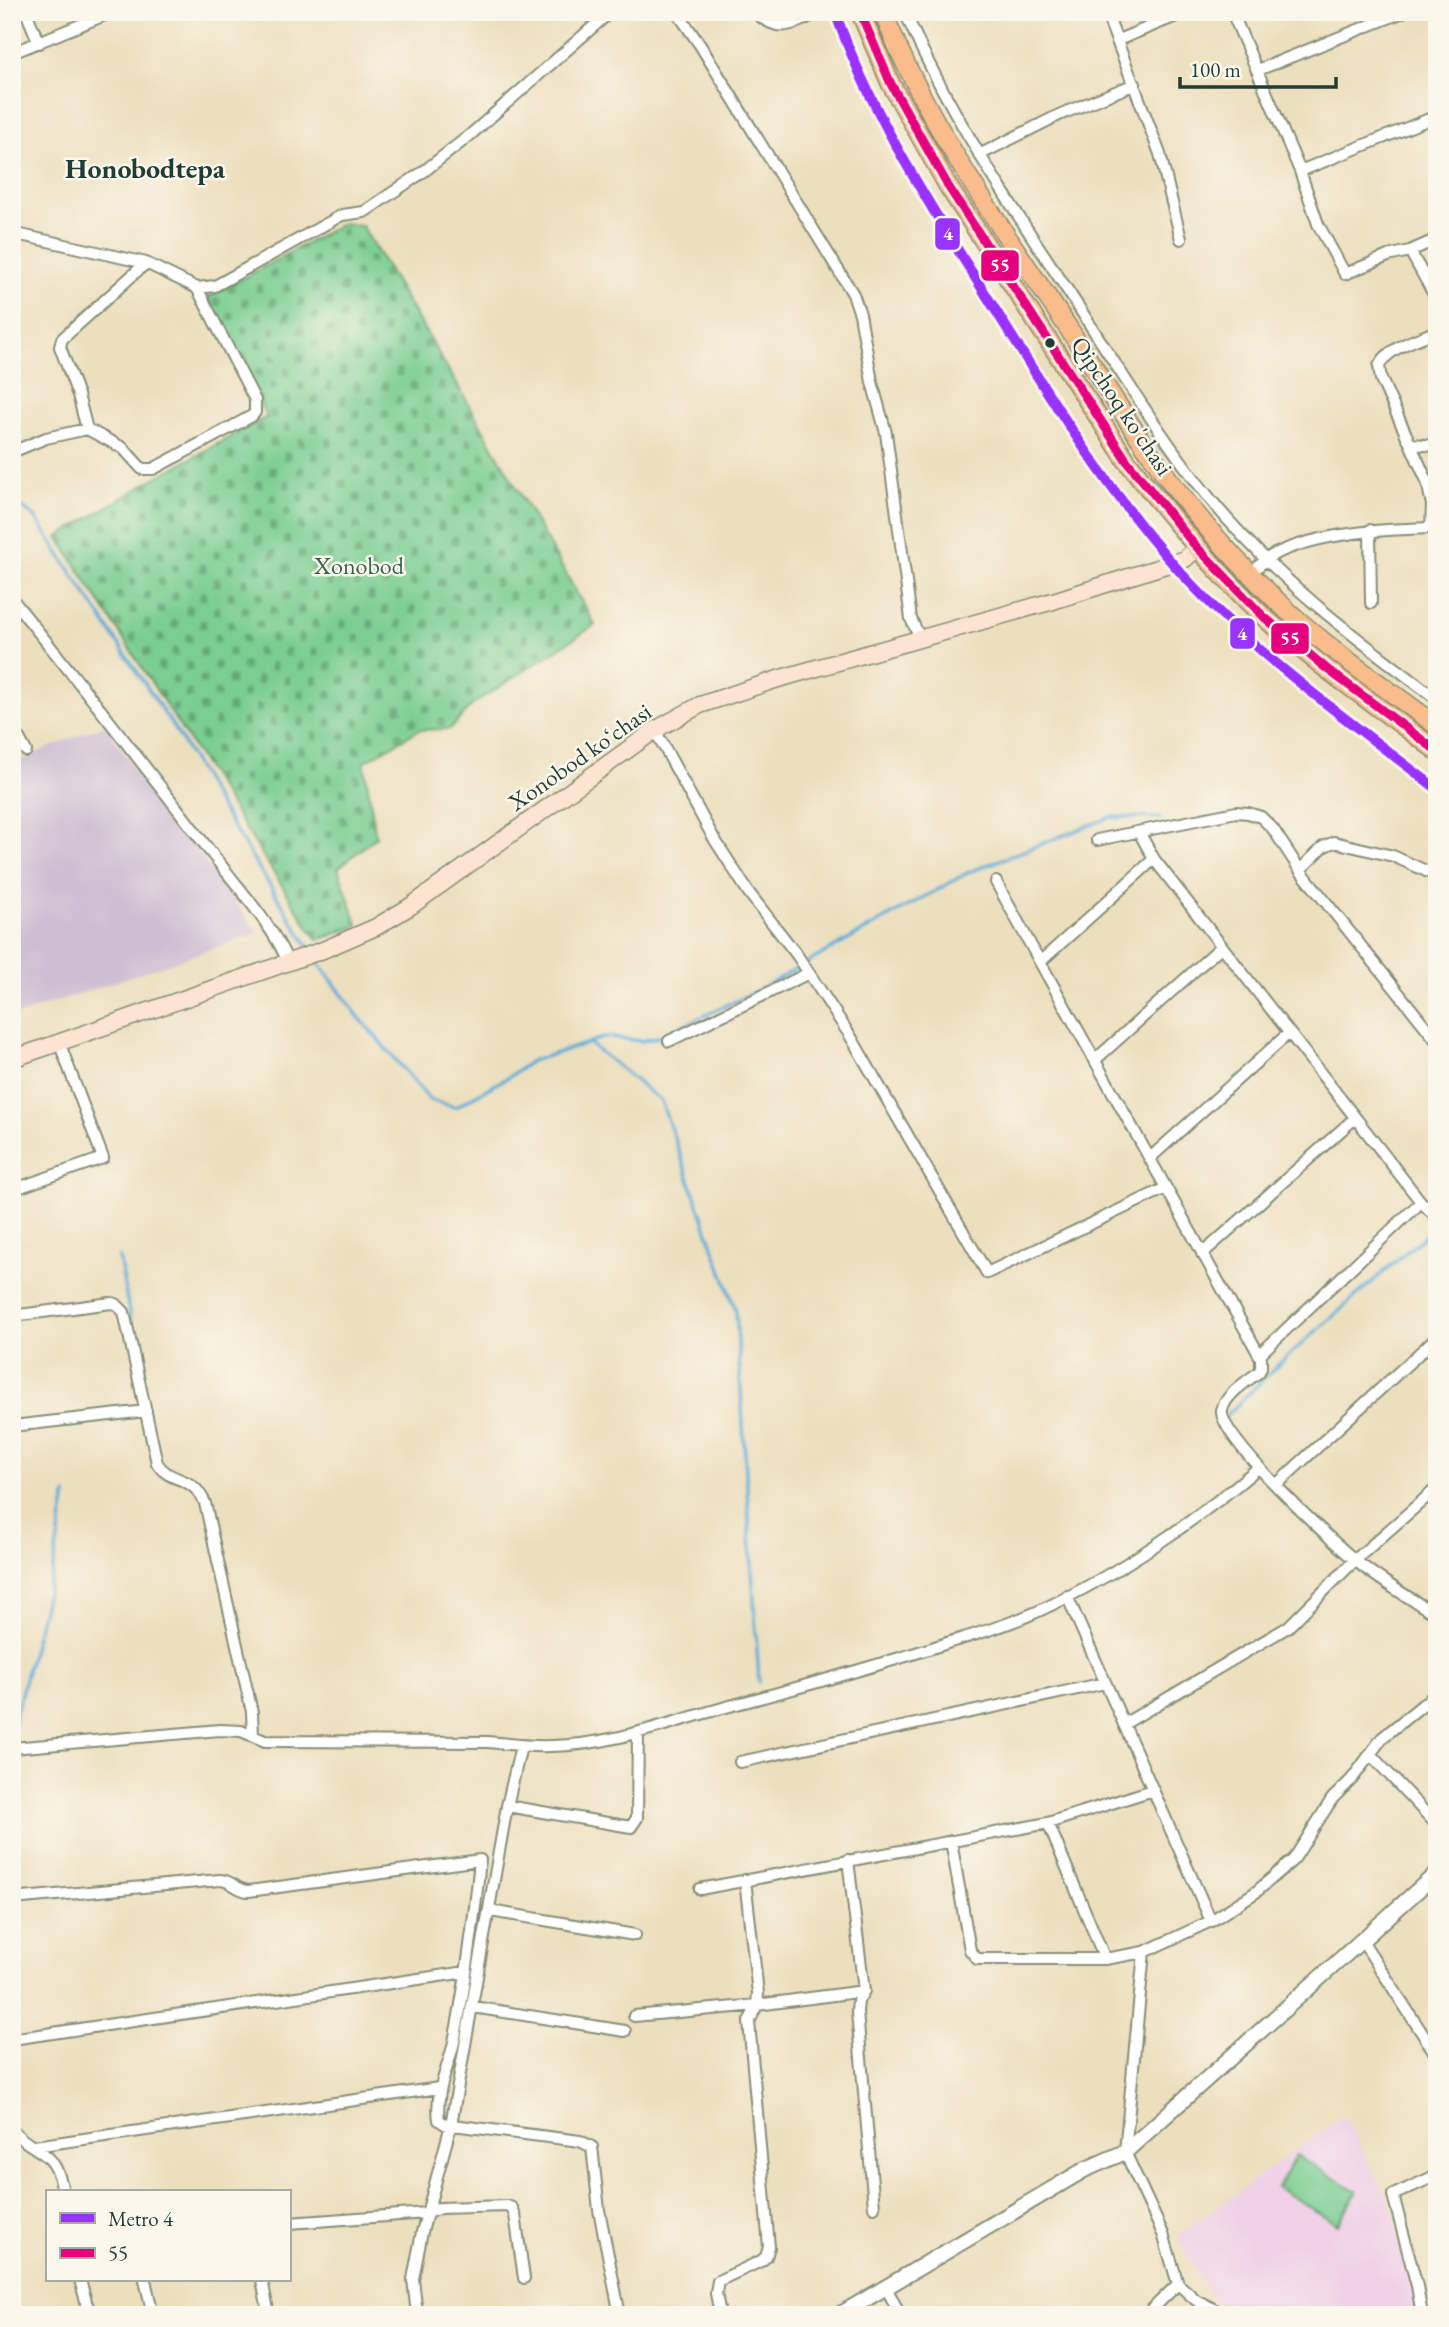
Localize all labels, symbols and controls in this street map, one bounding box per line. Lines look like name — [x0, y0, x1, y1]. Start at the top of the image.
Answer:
scale bar — [1180, 46, 1335, 90]
text: 100 m — [1190, 56, 1241, 83]
district label: Honobodtepa — [65, 150, 226, 186]
line badge: 4 — [934, 217, 961, 251]
text: 4 — [943, 221, 954, 246]
line badge: 55 — [980, 249, 1020, 282]
text: 55 — [990, 253, 1010, 278]
street label: Qipchoq ko'chasi — [1064, 330, 1180, 481]
unlabelled marker — [1043, 336, 1057, 350]
park label: Xonobod — [313, 550, 405, 581]
line badge: 4 — [1229, 617, 1256, 650]
text: 4 — [1237, 621, 1248, 646]
line badge: 55 — [1270, 622, 1310, 655]
text: 55 — [1280, 626, 1300, 651]
street label: Xonobod koʻchasi — [501, 696, 657, 818]
legend — [46, 2190, 290, 2282]
text: Metro 4 — [108, 2205, 174, 2232]
text: 55 — [108, 2239, 128, 2266]

